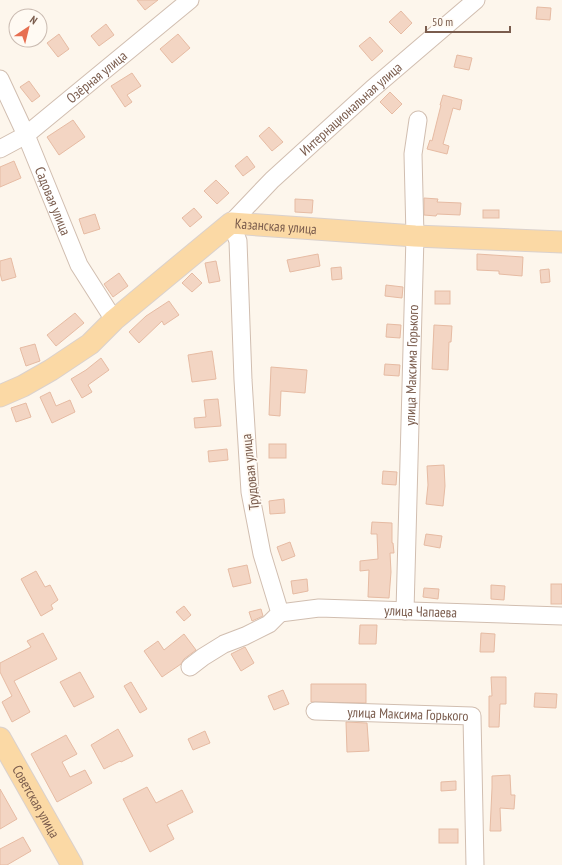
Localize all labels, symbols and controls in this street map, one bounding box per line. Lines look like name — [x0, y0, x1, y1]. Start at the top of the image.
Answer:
north arrow — [8, 8, 48, 48]
scale bar — [426, 8, 510, 34]
text: N — [27, 12, 40, 27]
text: 50 m — [432, 14, 453, 29]
street label: Озёрная улица — [63, 47, 131, 107]
street label: Интернациональная улица — [296, 58, 406, 159]
street label: Садовая улица — [31, 164, 75, 238]
street label: Казанская улица — [234, 214, 317, 238]
street label: улица Максима Горького — [401, 304, 422, 426]
street label: Трудовая улица — [237, 433, 263, 511]
street label: улица Чапаева — [384, 601, 457, 622]
street label: улица Максима Горького — [347, 703, 469, 725]
street label: Советская улица — [8, 762, 64, 841]

